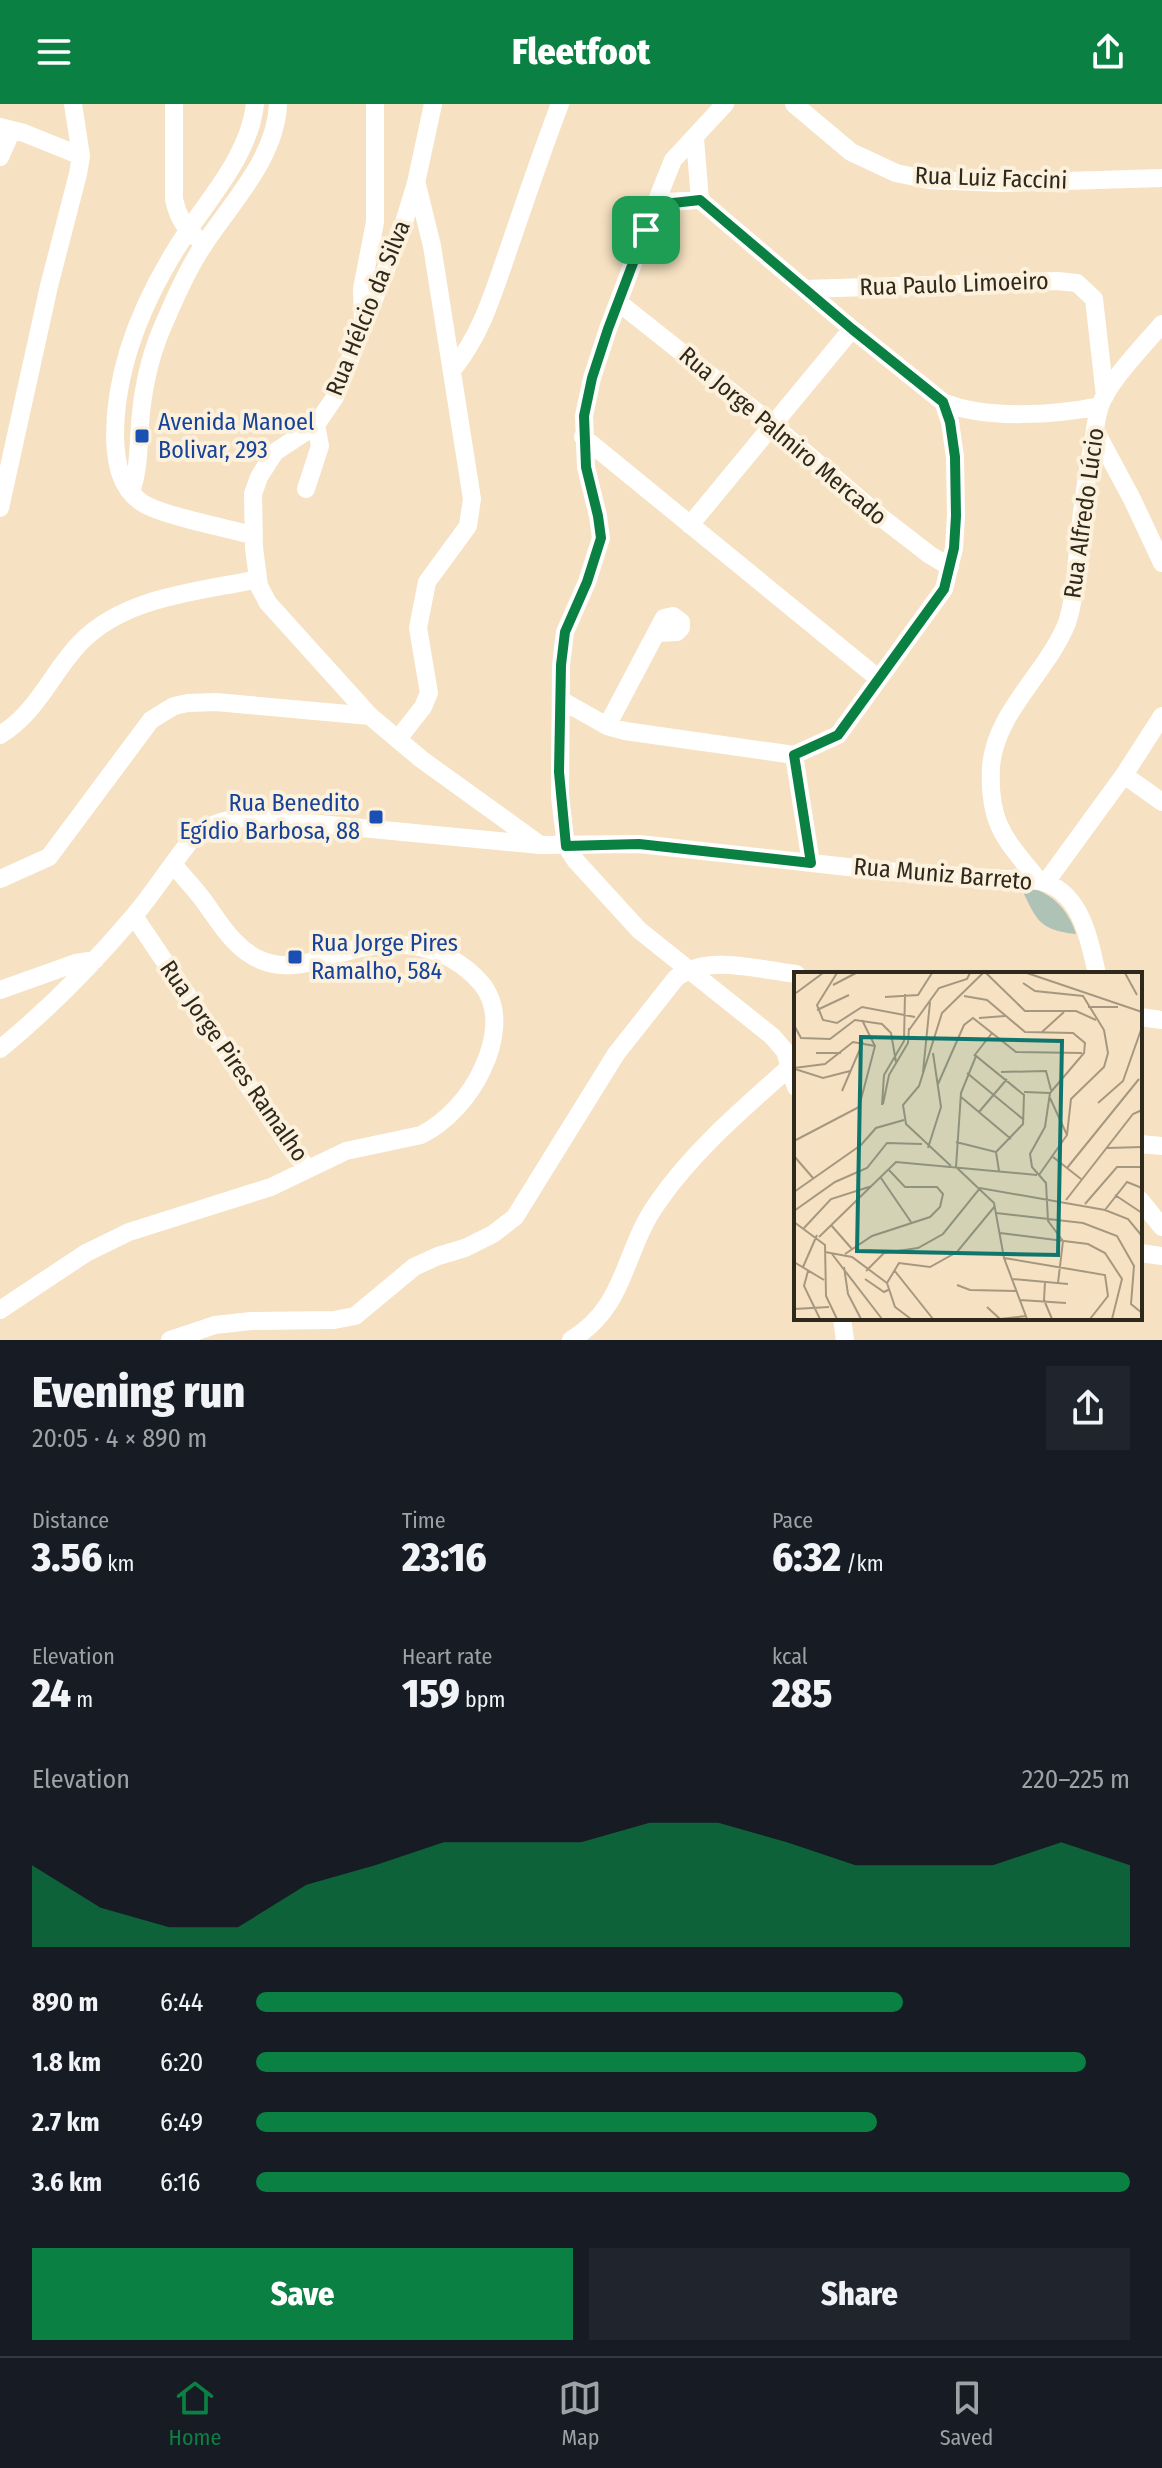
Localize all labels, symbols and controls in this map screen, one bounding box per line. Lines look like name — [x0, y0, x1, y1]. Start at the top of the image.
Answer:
icon: menu — [32, 30, 76, 74]
text: Fleetfoot — [512, 30, 650, 74]
icon: share — [1086, 30, 1130, 74]
street label: Rua Luiz Faccini — [914, 161, 1068, 195]
pin — [612, 196, 680, 264]
icon: arrive — [624, 208, 668, 252]
street label: Rua Hélcio da Silva — [320, 216, 416, 400]
street label: Rua Paulo Limoeiro — [859, 267, 1049, 301]
street label: Rua Jorge Palmiro Mercado — [674, 341, 892, 531]
place label: Avenida Manoel Bolivar, 293 — [158, 408, 314, 464]
street label: Rua Alfredo Lúcio — [1058, 426, 1110, 600]
marker: Avenida Manoel Bolivar, 293 — [133, 427, 151, 445]
place label: Rua Benedito Egídio Barbosa, 88 — [180, 789, 360, 845]
marker: Rua Benedito Egídio Barbosa, 88 — [367, 808, 385, 826]
street label: Rua Muniz Barreto — [852, 852, 1034, 896]
place label: Rua Jorge Pires Ramalho, 584 — [311, 929, 458, 985]
marker: Rua Jorge Pires Ramalho, 584 — [286, 948, 304, 966]
street label: Rua Jorge Pires Ramalho — [154, 955, 314, 1167]
inset map — [794, 972, 1142, 1320]
text: Evening run — [32, 1366, 245, 1419]
button: share — [1046, 1366, 1130, 1450]
text: 20:05 · 4 × 890 m — [32, 1423, 207, 1454]
text: Distance — [32, 1507, 109, 1534]
text: Time — [402, 1507, 446, 1534]
text: Pace — [772, 1507, 813, 1534]
text: 3.56 — [32, 1534, 102, 1582]
text: 23:16 — [402, 1534, 487, 1582]
text: 6:32 — [772, 1534, 841, 1582]
text: km — [102, 1550, 135, 1577]
text: /km — [841, 1550, 884, 1577]
text: Elevation — [32, 1643, 115, 1670]
text: Heart rate — [402, 1643, 492, 1670]
text: kcal — [772, 1643, 808, 1670]
text: 24 — [32, 1670, 71, 1718]
text: 159 — [402, 1670, 460, 1718]
text: 285 — [772, 1670, 832, 1718]
text: m — [71, 1686, 93, 1713]
text: bpm — [460, 1686, 505, 1713]
text: Elevation — [32, 1764, 130, 1795]
text: 220–225 m — [1022, 1764, 1130, 1795]
text: 890 m — [32, 1987, 98, 2018]
text: 6:44 — [160, 1987, 203, 2018]
text: 1.8 km — [32, 2047, 101, 2078]
text: 6:20 — [160, 2047, 203, 2078]
text: 2.7 km — [32, 2107, 100, 2138]
text: 6:49 — [160, 2107, 203, 2138]
text: 3.6 km — [32, 2167, 102, 2198]
text: 6:16 — [160, 2167, 200, 2198]
button: Save — [32, 2248, 573, 2340]
button: Share — [589, 2248, 1130, 2340]
tab: Home — [169, 2376, 221, 2451]
tab: Map — [558, 2376, 602, 2451]
tab: Saved — [940, 2376, 993, 2451]

